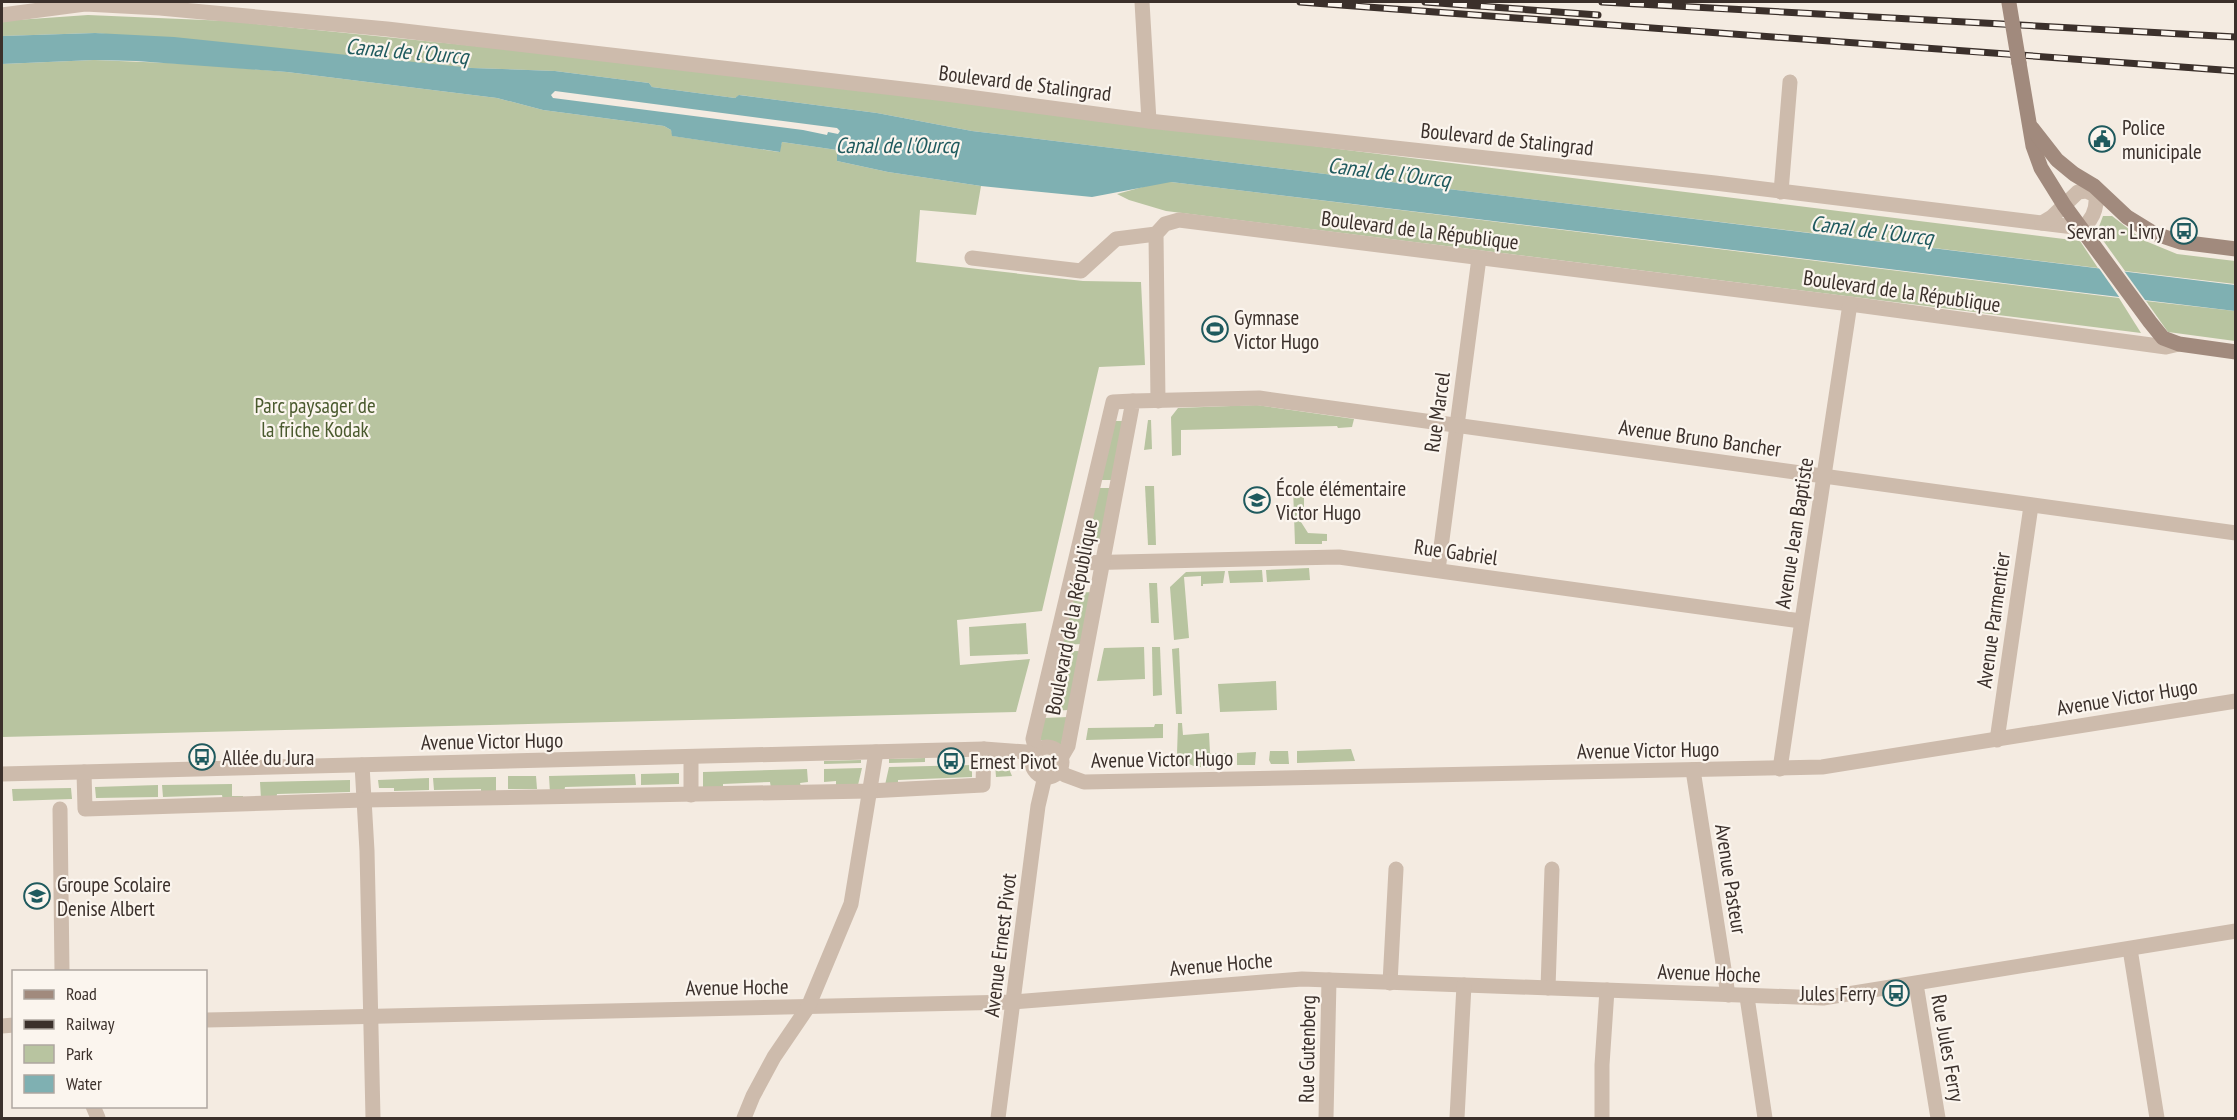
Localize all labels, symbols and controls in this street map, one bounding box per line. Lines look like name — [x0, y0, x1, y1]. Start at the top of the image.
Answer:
water label: Canal de l'Ourcq — [344, 32, 471, 70]
street label: Boulevard de Stalingrad — [937, 59, 1113, 107]
place label: Police municipale — [2122, 114, 2202, 165]
street label: Boulevard de Stalingrad — [1419, 117, 1595, 161]
public building icon: Police municipale — [2087, 124, 2117, 154]
water label: Canal de l'Ourcq — [835, 131, 960, 159]
water label: Canal de l'Ourcq — [1326, 151, 1453, 194]
street label: Boulevard de la République — [1320, 204, 1520, 256]
water label: Canal de l'Ourcq — [1809, 209, 1936, 252]
bus stop icon: Sevran - Livry — [2169, 216, 2199, 246]
place label: Sevran - Livry — [2067, 218, 2164, 245]
street label: Boulevard de la République — [1802, 264, 2002, 318]
place label: Gymnase Victor Hugo — [1233, 304, 1319, 355]
sports icon: Gymnase Victor Hugo — [1200, 314, 1230, 344]
street label: Rue Marcel — [1418, 370, 1456, 454]
park label: Parc paysager de la friche Kodak — [254, 392, 376, 443]
street label: Avenue Bruno Bancher — [1617, 413, 1783, 463]
street label: Avenue Jean Baptiste — [1769, 456, 1819, 610]
place label: École élémentaire Victor Hugo — [1275, 475, 1406, 526]
school or university icon: École élémentaire Victor Hugo — [1242, 485, 1272, 515]
street label: Boulevard de la République — [1039, 517, 1103, 717]
street label: Rue Gabriel — [1413, 533, 1500, 571]
street label: Avenue Parmentier — [1970, 550, 2016, 690]
street label: Avenue Victor Hugo — [2055, 673, 2199, 721]
street label: Avenue Victor Hugo — [421, 726, 563, 756]
street label: Avenue Victor Hugo — [1577, 735, 1719, 765]
bus stop icon: Allée du Jura — [187, 742, 217, 772]
place label: Allée du Jura — [222, 744, 314, 771]
street label: Avenue Victor Hugo — [1091, 744, 1233, 774]
bus stop icon: Ernest Pivot — [936, 746, 966, 776]
place label: Ernest Pivot — [970, 748, 1057, 775]
street label: Avenue Pasteur — [1709, 822, 1753, 936]
place label: Groupe Scolaire Denise Albert — [57, 871, 171, 922]
street label: Avenue Ernest Pivot — [978, 871, 1022, 1018]
school or university icon: Groupe Scolaire Denise Albert — [22, 881, 52, 911]
street label: Avenue Hoche — [1168, 946, 1274, 982]
street label: Avenue Hoche — [1657, 958, 1761, 988]
legend — [12, 970, 207, 1108]
street label: Avenue Hoche — [685, 973, 789, 1001]
bus stop icon: Jules Ferry — [1881, 978, 1911, 1008]
place label: Jules Ferry — [1799, 980, 1876, 1007]
text: Road — [66, 982, 97, 1005]
street label: Rue Jules Ferry — [1925, 992, 1971, 1104]
street label: Rue Gutenberg — [1293, 995, 1321, 1103]
text: Railway — [66, 1012, 115, 1035]
text: Park — [66, 1042, 93, 1065]
text: Water — [66, 1072, 102, 1095]

